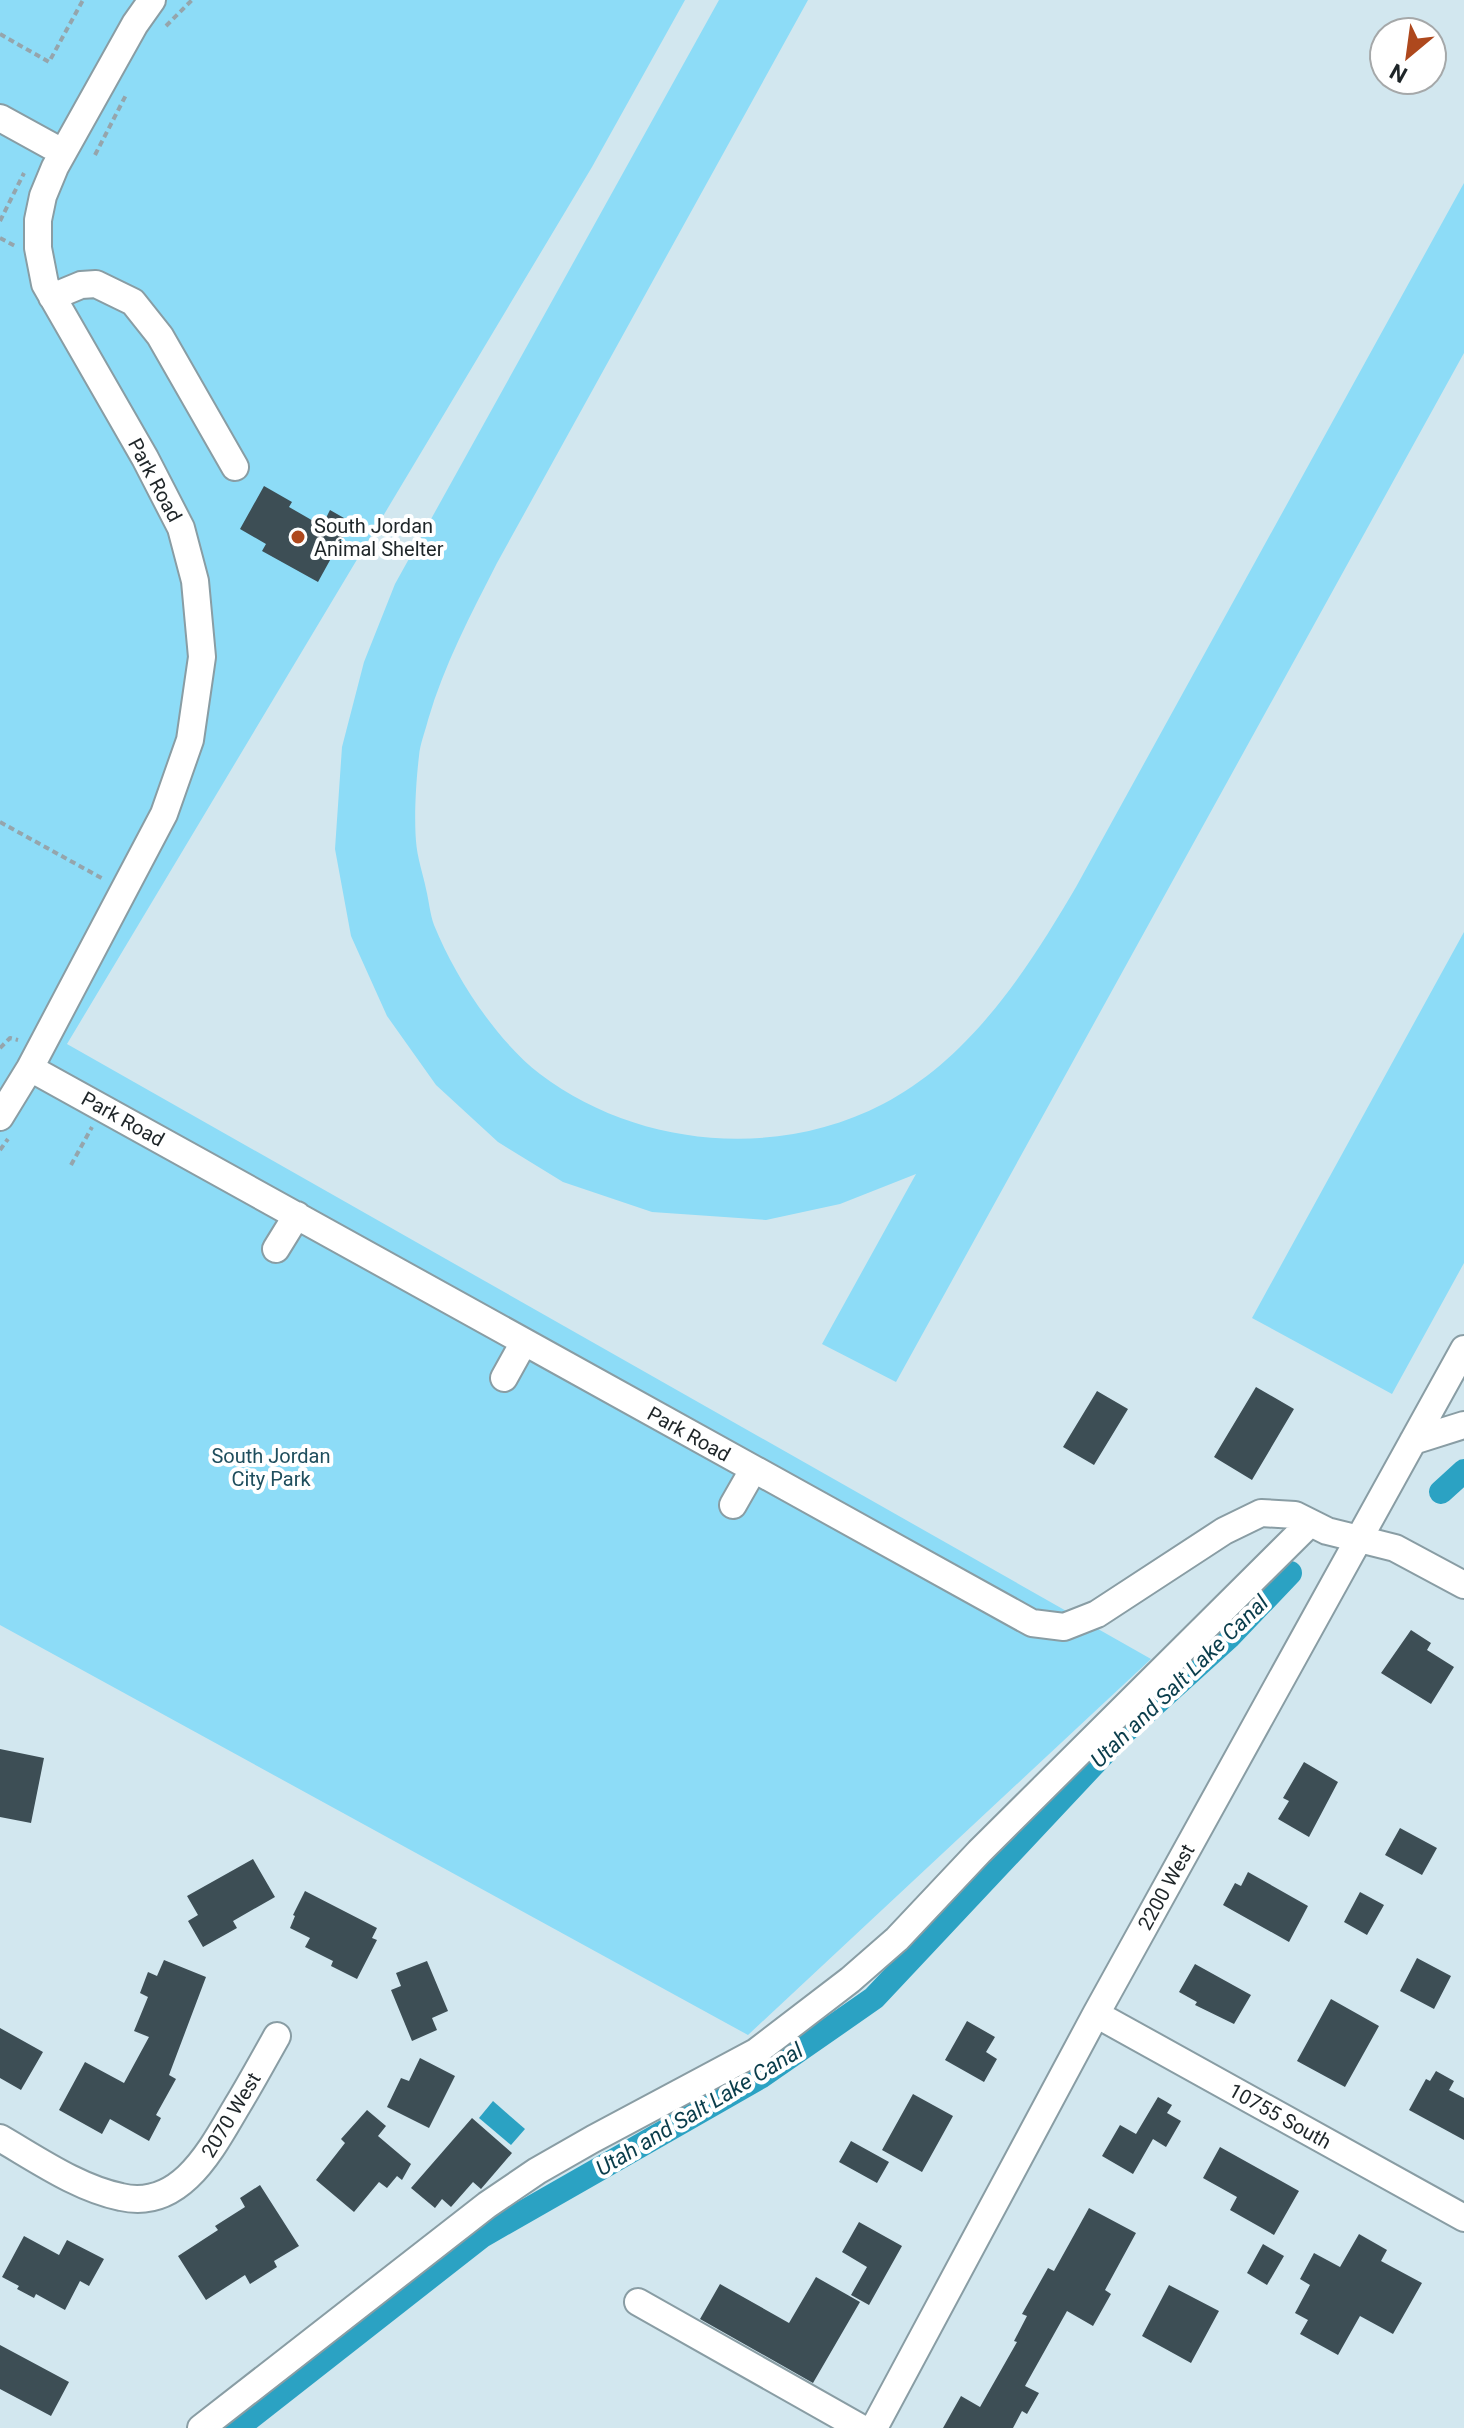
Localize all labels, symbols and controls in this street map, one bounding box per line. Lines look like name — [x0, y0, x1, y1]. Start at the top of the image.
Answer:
north arrow — [1368, 16, 1448, 96]
text: N — [1386, 58, 1411, 88]
street label: Park Road — [123, 434, 187, 526]
place label: South Jordan Animal Shelter — [314, 514, 444, 561]
marker: South Jordan Animal Shelter — [289, 528, 307, 546]
street label: Park Road — [77, 1086, 169, 1152]
street label: Park Road — [643, 1401, 735, 1467]
park label: South Jordan City Park — [211, 1444, 331, 1491]
water label: Utah and Salt Lake Canal — [1085, 1590, 1274, 1773]
street label: 2200 West — [1133, 1840, 1199, 1934]
water label: Utah and Salt Lake Canal — [591, 2037, 808, 2181]
street label: 2070 West — [196, 2068, 266, 2162]
street label: 10755 South — [1225, 2078, 1335, 2154]

